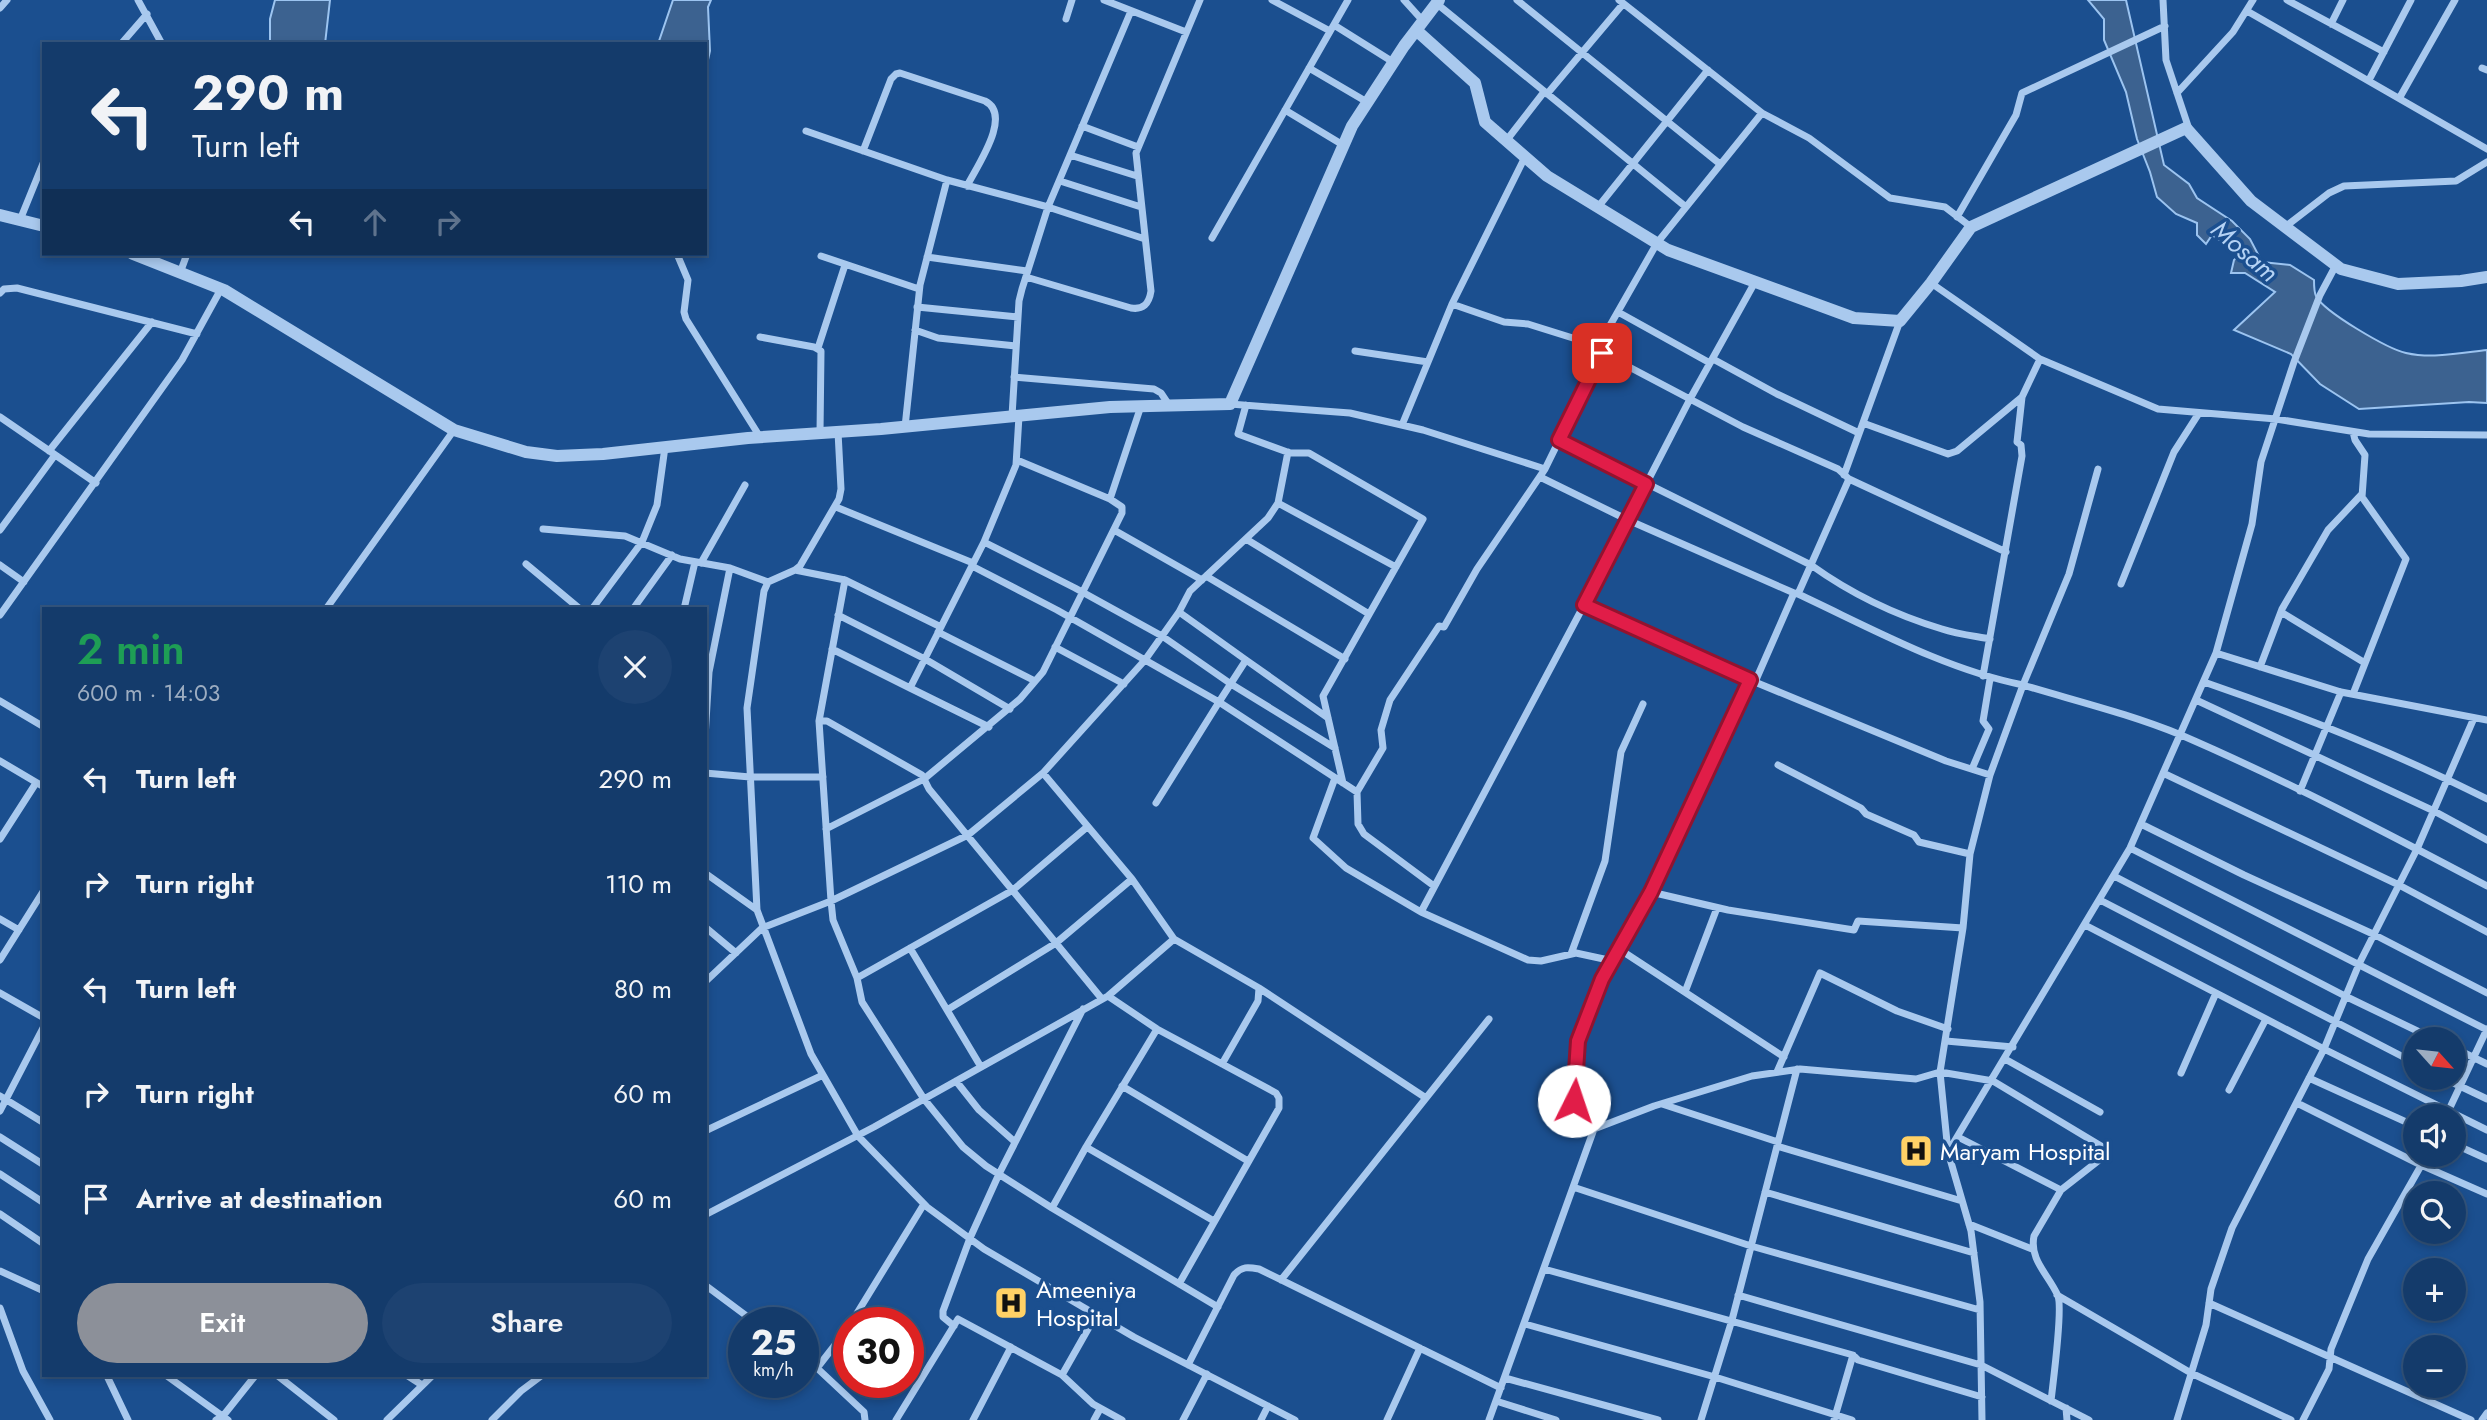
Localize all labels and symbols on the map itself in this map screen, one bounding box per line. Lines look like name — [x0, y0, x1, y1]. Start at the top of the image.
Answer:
water label: Mosam — [2203, 211, 2287, 291]
pin — [1572, 323, 1632, 383]
north arrow — [2403, 1027, 2466, 1090]
position arrow — [1537, 1064, 1611, 1138]
hospital icon: Maryam Hospital — [1897, 1132, 1935, 1170]
place label: Maryam Hospital — [1940, 1134, 2111, 1169]
place label: Ameeniya Hospital — [1036, 1272, 1136, 1335]
hospital icon: Ameeniya Hospital — [992, 1284, 1030, 1322]
speed limit sign: 30 — [833, 1307, 924, 1398]

